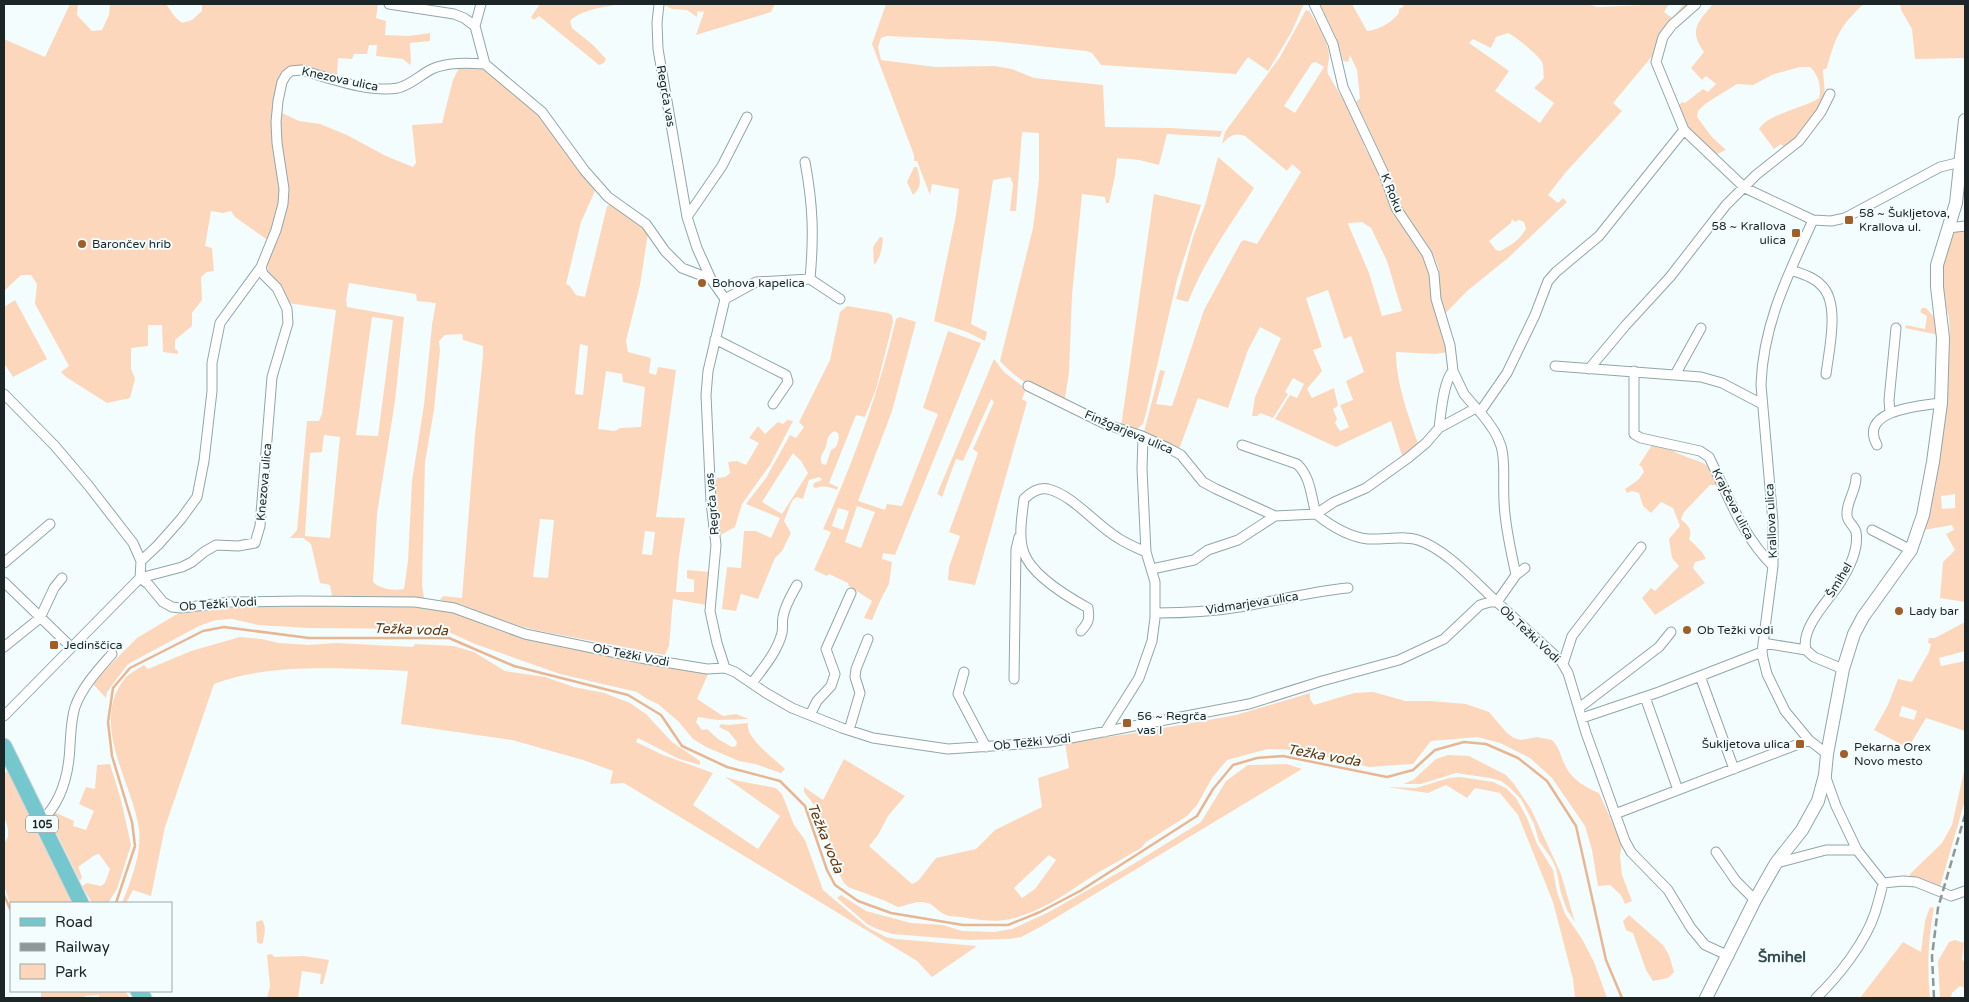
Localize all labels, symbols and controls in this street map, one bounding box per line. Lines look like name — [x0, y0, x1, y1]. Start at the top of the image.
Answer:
street label: Knezova ulica — [300, 64, 380, 94]
street label: Regrča vas — [654, 64, 678, 128]
street label: K Roku — [1378, 171, 1406, 215]
place label: 58 ~ Šukljetova, Krallova ul. — [1859, 206, 1950, 234]
marker: 58 ~ Šukljetova, Krallova ul. — [1843, 214, 1855, 226]
place label: 58 ~ Krallova ulica — [1711, 219, 1786, 247]
marker: 58 ~ Krallova ulica — [1790, 227, 1802, 239]
place label: Barončev hrib — [92, 237, 171, 251]
marker: Barončev hrib — [76, 238, 88, 250]
place label: Bohova kapelica — [712, 276, 805, 290]
marker: Bohova kapelica — [696, 277, 708, 289]
street label: Finžgarjeva ulica — [1083, 407, 1175, 457]
street label: Knezova ulica — [254, 443, 274, 521]
street label: Krajčeva ulica — [1709, 466, 1757, 542]
street label: Regrča vas — [702, 472, 722, 536]
street label: Krallova ulica — [1762, 483, 1780, 559]
street label: Šmihel — [1823, 560, 1855, 600]
street label: Vidmarjeva ulica — [1205, 589, 1299, 617]
street label: Ob Težki Vodi — [179, 594, 257, 614]
street label: Ob Težki Vodi — [1497, 602, 1563, 666]
place label: Lady bar — [1909, 604, 1959, 618]
marker: Lady bar — [1893, 605, 1905, 617]
water label: Težka voda — [374, 620, 449, 639]
place label: Ob Težki vodi — [1697, 623, 1773, 637]
marker: Ob Težki vodi — [1681, 624, 1693, 636]
place label: Jedinščica — [64, 638, 123, 652]
marker: Jedinščica — [48, 639, 60, 651]
street label: Ob Težki Vodi — [591, 641, 671, 669]
place label: 56 ~ Regrča vas I — [1137, 709, 1206, 737]
marker: 56 ~ Regrča vas I — [1121, 717, 1133, 729]
street label: Ob Težki Vodi — [993, 731, 1071, 753]
place label: Šukljetova ulica — [1702, 737, 1790, 751]
marker: Šukljetova ulica — [1794, 738, 1806, 750]
place label: Pekarna Orex Novo mesto — [1854, 740, 1931, 768]
water label: Težka voda — [1286, 741, 1363, 770]
marker: Pekarna Orex Novo mesto — [1838, 748, 1850, 760]
water label: Težka voda — [804, 801, 848, 877]
road number: 105 — [26, 816, 58, 832]
legend — [10, 902, 172, 992]
text: Road — [55, 913, 93, 931]
text: Railway — [55, 938, 110, 956]
district label: Šmihel — [1758, 948, 1806, 966]
text: Park — [55, 963, 87, 981]

